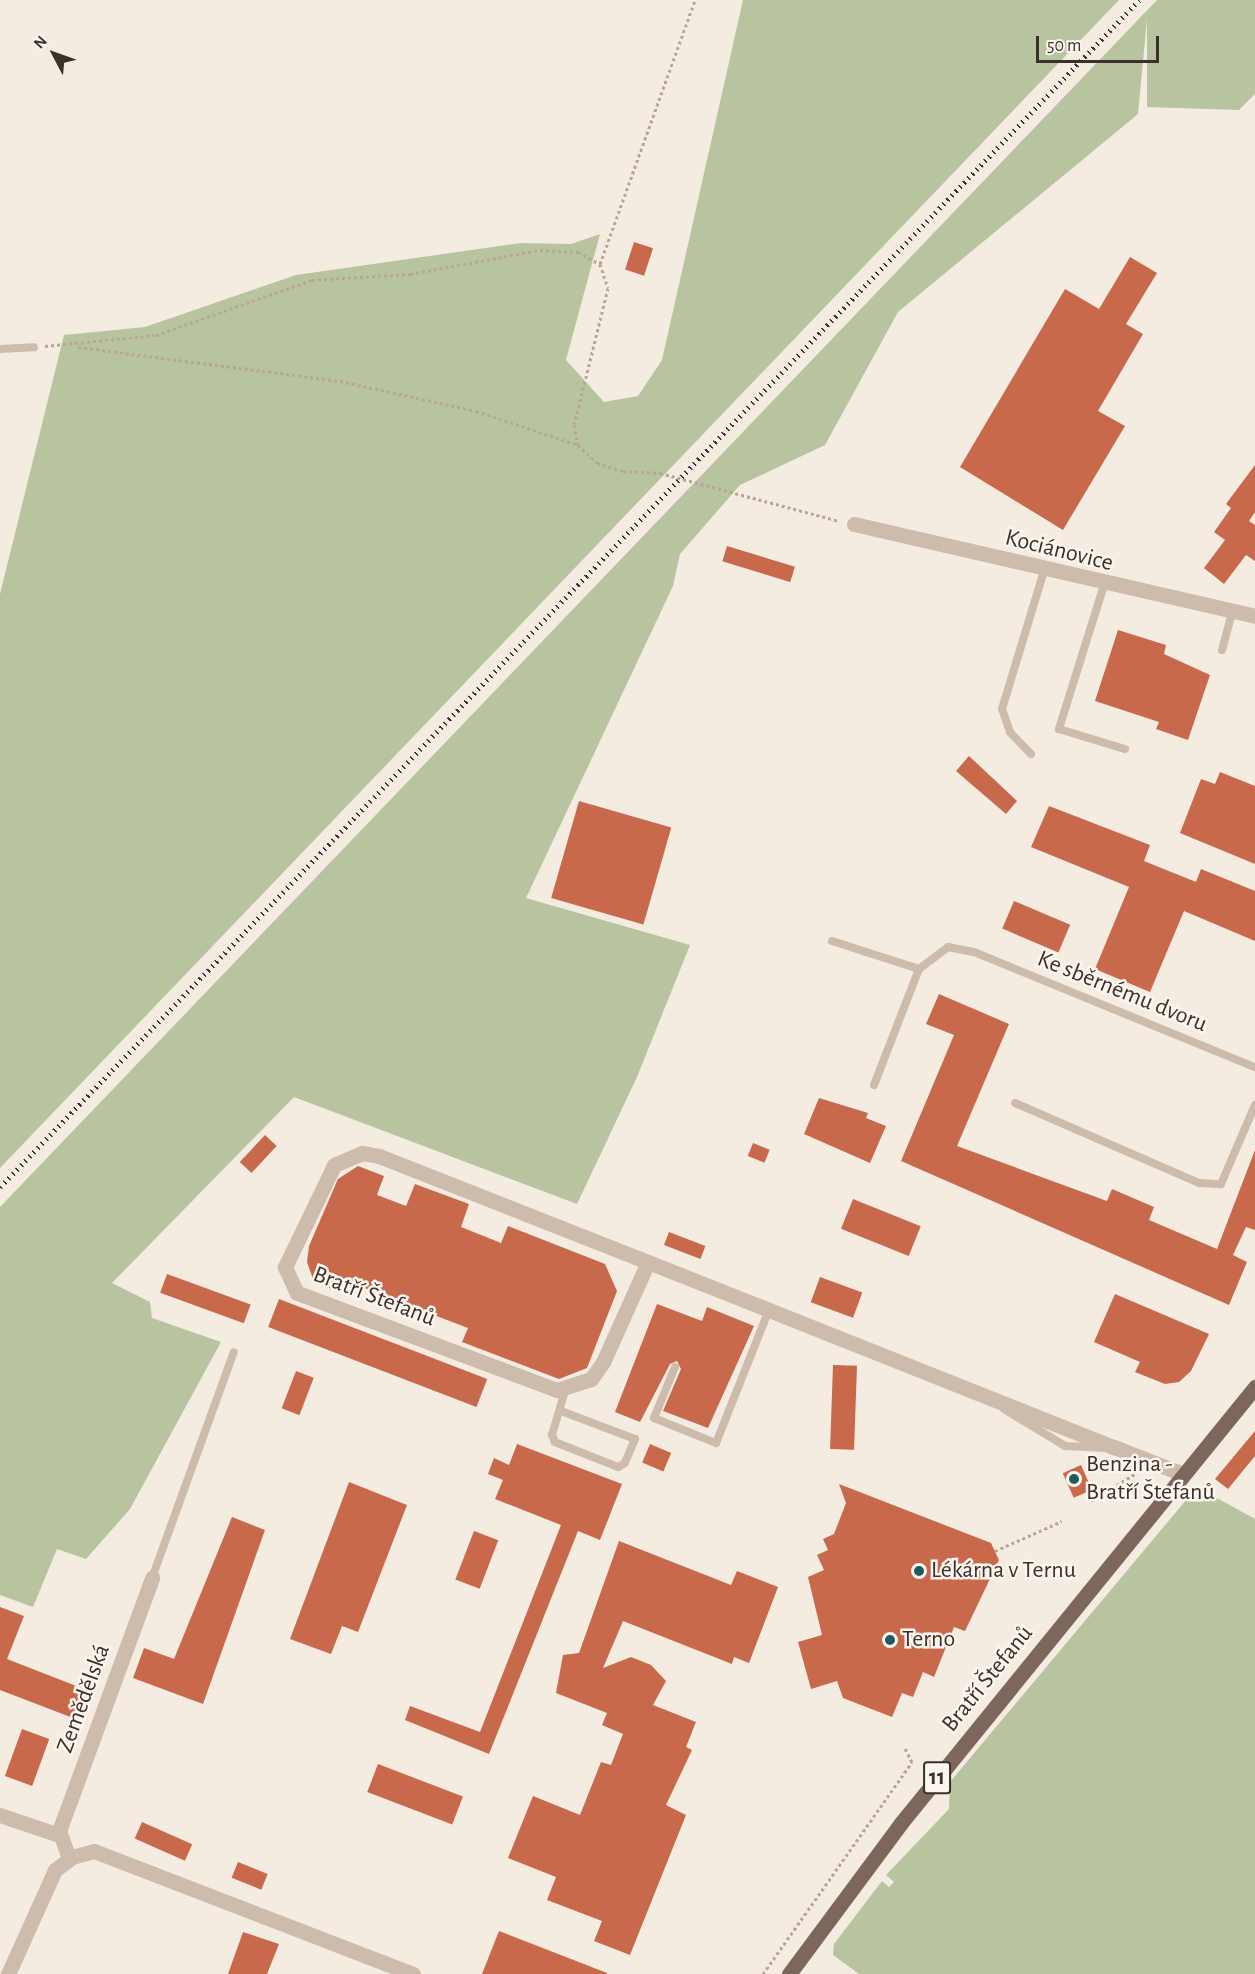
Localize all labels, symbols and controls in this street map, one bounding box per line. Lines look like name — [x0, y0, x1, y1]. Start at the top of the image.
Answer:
north arrow — [24, 24, 84, 84]
scale bar — [1039, 24, 1162, 62]
text: N — [31, 33, 50, 52]
text: 50 m — [1047, 37, 1081, 55]
street label: Kociánovice — [1002, 524, 1116, 578]
street label: Ke sběrnému dvoru — [1033, 945, 1211, 1039]
street label: Bratří Štefanů — [309, 1261, 439, 1333]
place label: Benzina - Bratří Štefanů — [1086, 1451, 1215, 1507]
marker: Benzina - Bratří Štefanů — [1067, 1472, 1081, 1486]
place label: Lékárna v Ternu — [931, 1557, 1076, 1585]
marker: Lékárna v Ternu — [912, 1564, 926, 1578]
street label: Bratří Štefanů — [936, 1620, 1040, 1738]
place label: Terno — [902, 1626, 955, 1654]
marker: Terno — [883, 1633, 897, 1647]
street label: Zemědělská — [51, 1641, 117, 1757]
road number: 11 — [922, 1759, 952, 1797]

